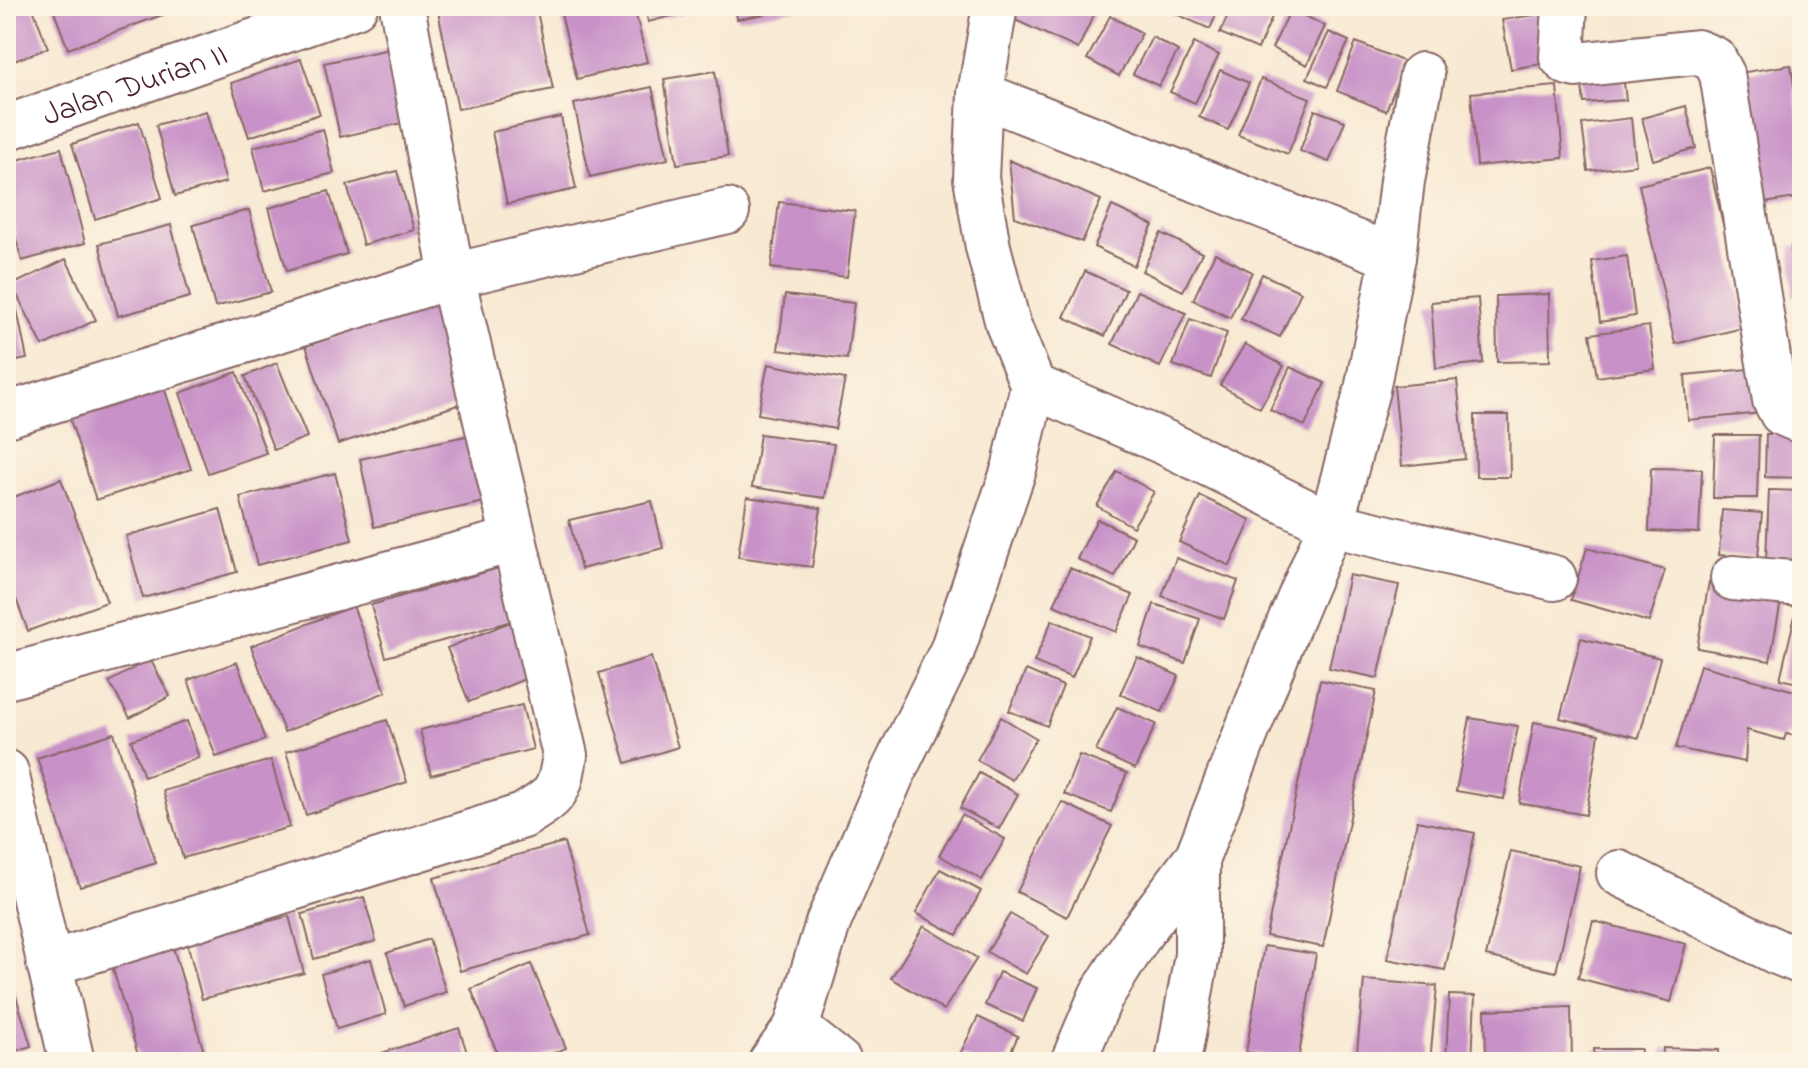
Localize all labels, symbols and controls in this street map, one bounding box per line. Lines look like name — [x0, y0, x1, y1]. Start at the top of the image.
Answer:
street label: Jalan Durian II — [37, 32, 234, 140]

